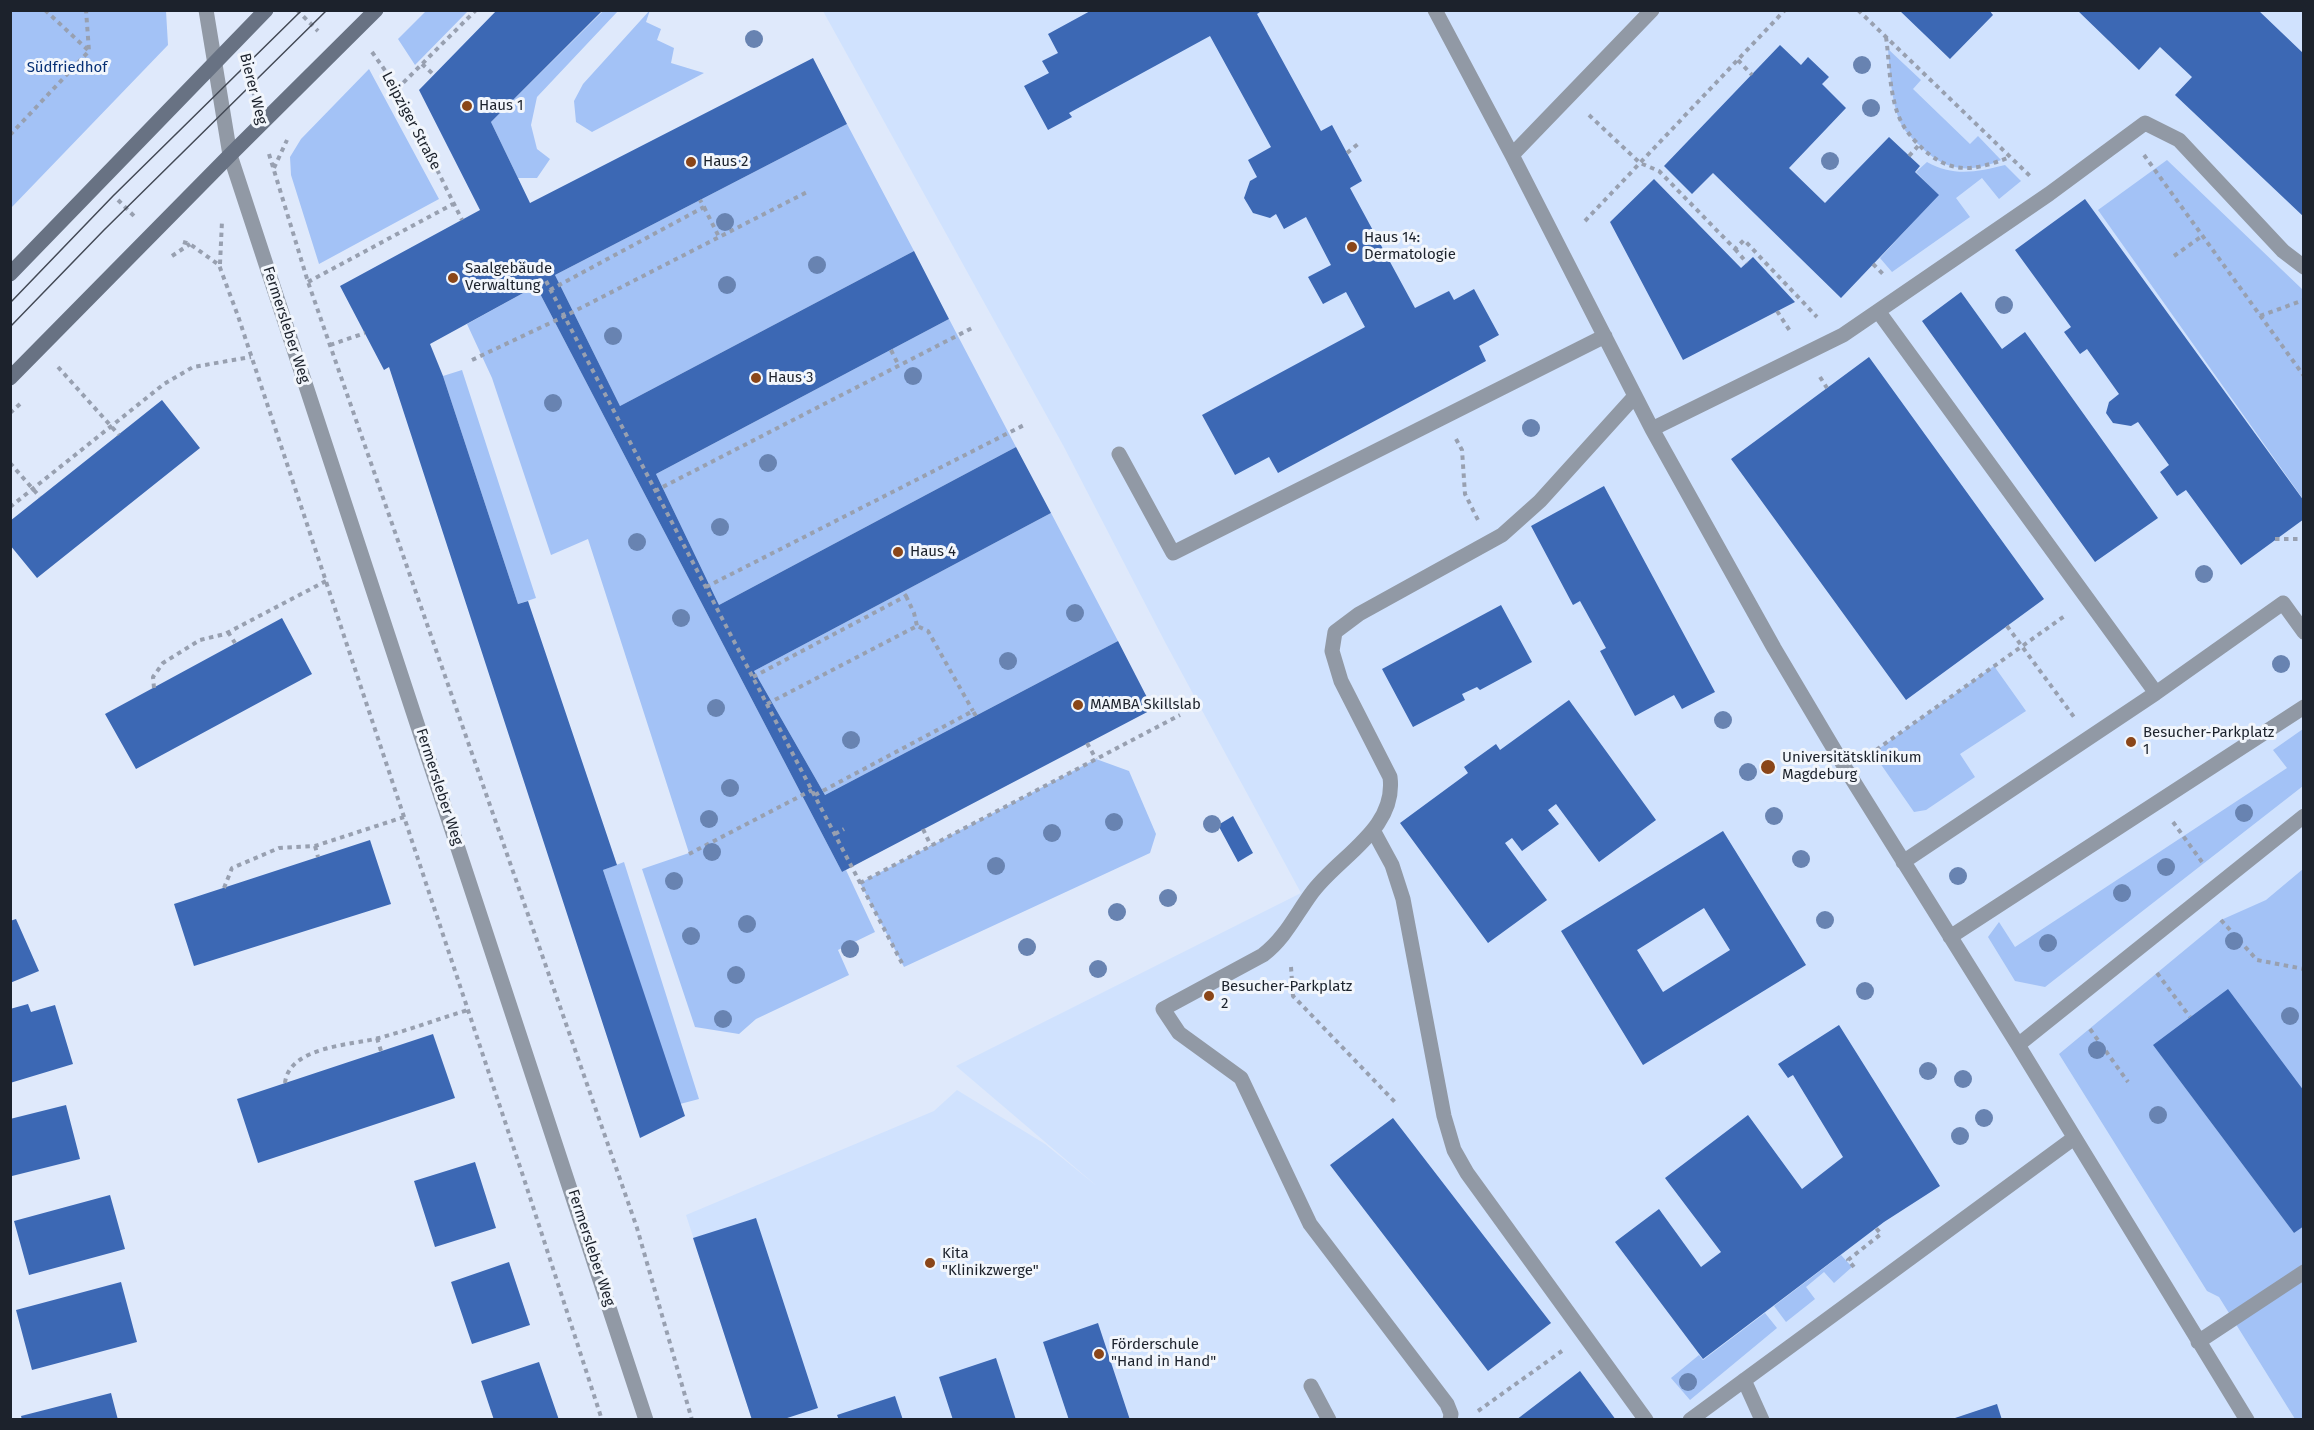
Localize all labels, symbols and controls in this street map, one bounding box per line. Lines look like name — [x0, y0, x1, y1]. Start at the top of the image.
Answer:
street label: Bierer Weg — [235, 51, 271, 127]
park label: Südfriedhof — [27, 59, 107, 77]
street label: Leipziger Straße — [378, 69, 444, 173]
place label: Haus 1 — [479, 97, 524, 115]
marker: Haus 1 — [460, 99, 474, 113]
place label: Haus 2 — [703, 153, 748, 171]
marker: Haus 2 — [684, 155, 698, 169]
place label: Haus 14: Dermatologie — [1364, 229, 1456, 264]
marker: Haus 14: Dermatologie — [1345, 240, 1359, 254]
place label: Saalgebäude Verwaltung — [465, 260, 552, 295]
street label: Fermersleber Weg — [259, 264, 313, 386]
marker: Saalgebäude Verwaltung — [446, 271, 460, 285]
place label: Haus 3 — [768, 369, 814, 387]
marker: Haus 3 — [749, 371, 763, 385]
place label: Haus 4 — [910, 543, 956, 561]
marker: Haus 4 — [891, 545, 905, 559]
place label: MAMBA Skillslab — [1090, 696, 1201, 714]
marker: MAMBA Skillslab — [1071, 698, 1085, 712]
place label: Besucher-Parkplatz 1 — [2143, 724, 2274, 759]
street label: Fermersleber Weg — [412, 726, 466, 848]
marker: Besucher-Parkplatz 1 — [2124, 735, 2138, 749]
place label: Universitätsklinikum Magdeburg — [1782, 749, 1922, 784]
marker: Universitätsklinikum Magdeburg — [1759, 758, 1777, 776]
place label: Besucher-Parkplatz 2 — [1221, 978, 1352, 1013]
marker: Besucher-Parkplatz 2 — [1202, 989, 1216, 1003]
street label: Fermersleber Weg — [564, 1187, 618, 1309]
place label: Kita "Klinikzwerge" — [942, 1245, 1039, 1280]
marker: Kita "Klinikzwerge" — [923, 1256, 937, 1270]
place label: Förderschule "Hand in Hand" — [1111, 1336, 1216, 1371]
marker: Förderschule "Hand in Hand" — [1092, 1347, 1106, 1361]

